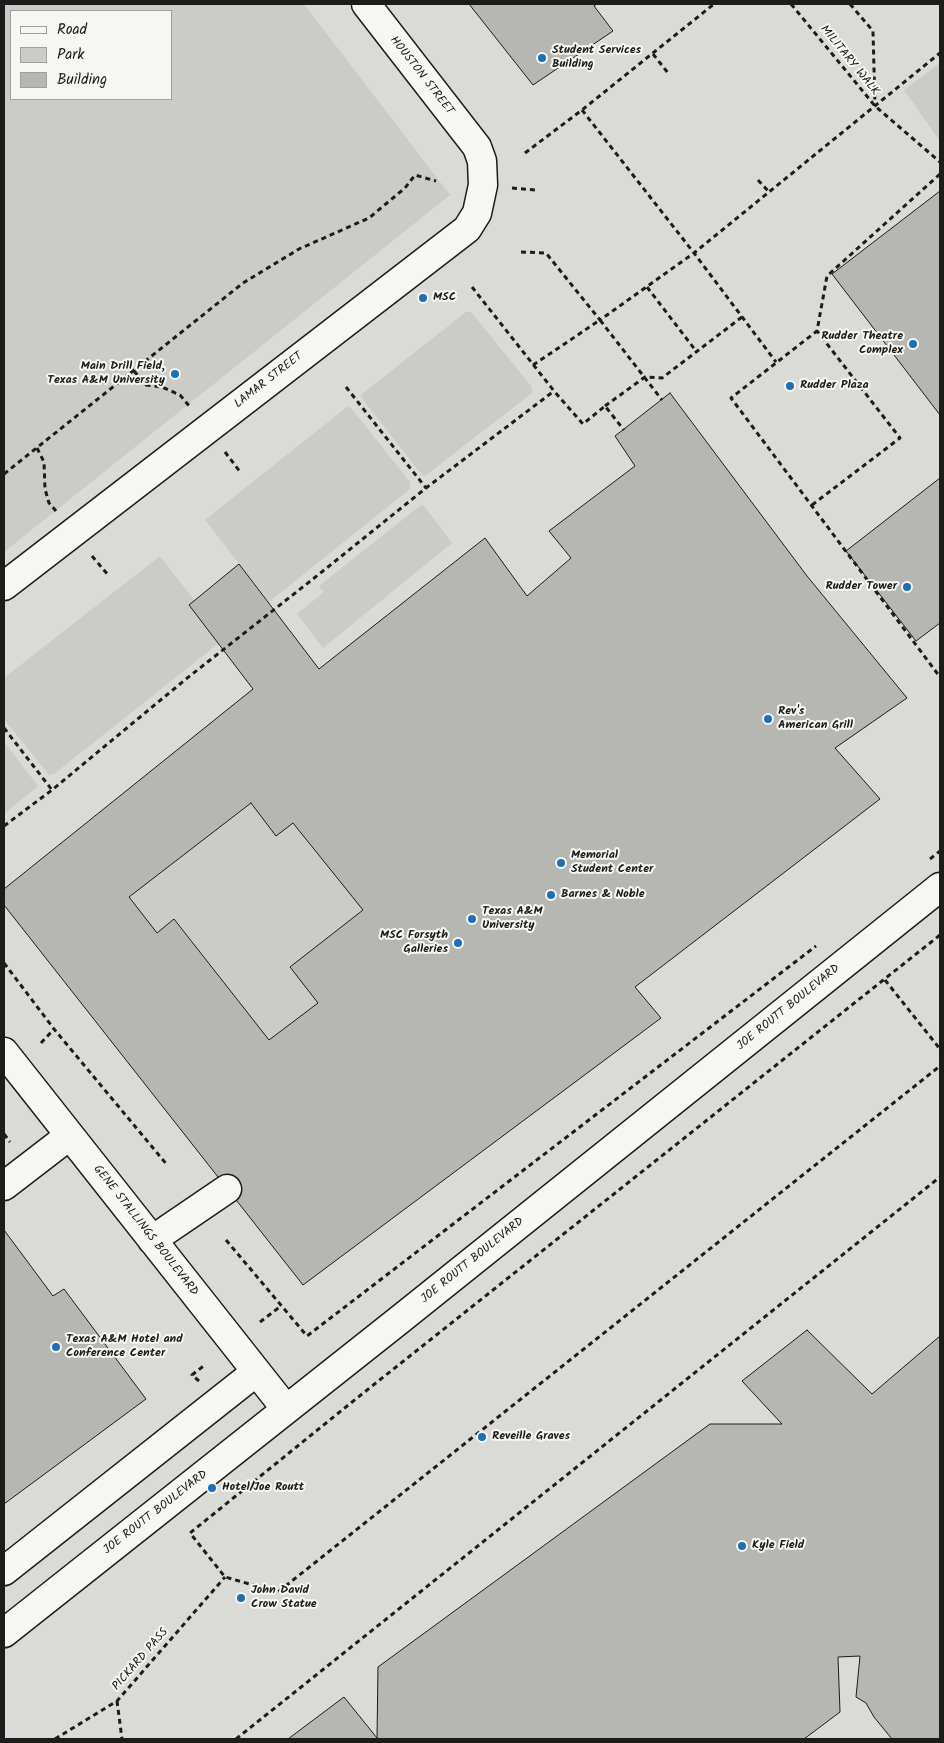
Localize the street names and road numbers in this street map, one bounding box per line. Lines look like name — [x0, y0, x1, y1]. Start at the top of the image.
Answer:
street label: MILITARY WALK — [816, 23, 882, 99]
street label: HOUSTON STREET — [386, 34, 456, 118]
street label: LAMAR STREET — [232, 350, 306, 412]
street label: JOE ROUTT BOULEVARD — [735, 962, 843, 1054]
street label: GENE STALLINGS BOULEVARD — [89, 1163, 201, 1299]
street label: JOE ROUTT BOULEVARD — [419, 1215, 527, 1307]
street label: JOE ROUTT BOULEVARD — [101, 1468, 211, 1558]
street label: PICKARD PASS — [110, 1626, 172, 1694]

